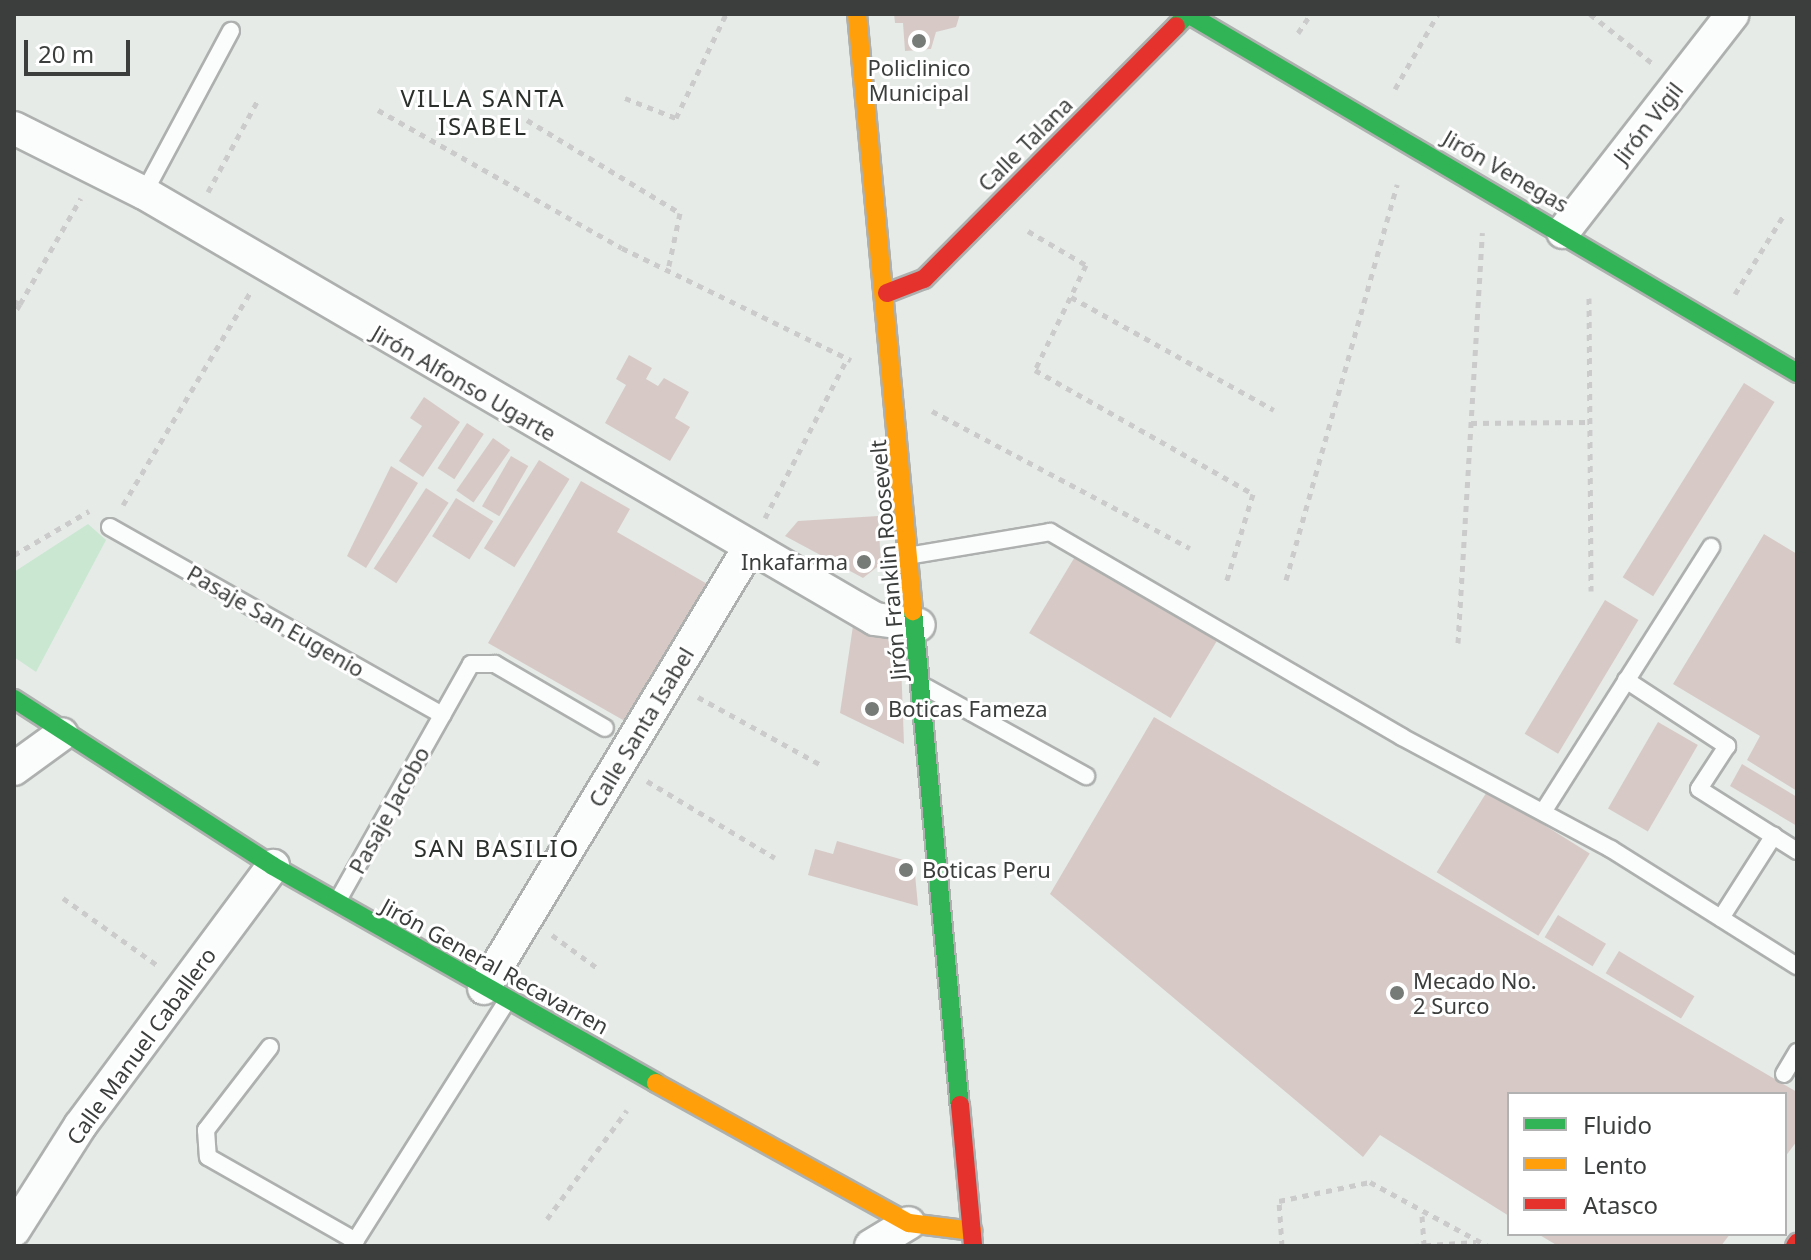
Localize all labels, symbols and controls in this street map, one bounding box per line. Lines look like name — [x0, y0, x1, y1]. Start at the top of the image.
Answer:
scale bar — [28, 24, 134, 74]
marker: Policlinico Municipal — [910, 32, 928, 50]
text: 20 m — [38, 37, 94, 70]
place label: Policlinico Municipal — [867, 54, 971, 106]
street label: Jirón Vigil — [1608, 77, 1688, 169]
district label: VILLA SANTA ISABEL — [400, 84, 566, 140]
street label: Calle Talana — [972, 91, 1078, 197]
street label: Jirón Venegas — [1439, 124, 1573, 218]
street label: Jirón Alfonso Ugarte — [367, 320, 561, 446]
street label: Jirón Franklin Roosevelt — [864, 439, 912, 681]
place label: Inkafarma — [741, 549, 848, 575]
marker: Inkafarma — [855, 553, 873, 571]
street label: Pasaje San Eugenio — [183, 559, 369, 683]
street label: Calle Santa Isabel — [583, 642, 699, 812]
place label: Boticas Fameza — [888, 696, 1048, 722]
marker: Boticas Fameza — [863, 700, 881, 718]
street label: Pasaje Jacobo — [343, 742, 435, 878]
district label: SAN BASILIO — [414, 834, 580, 862]
place label: Boticas Peru — [922, 857, 1051, 883]
marker: Boticas Peru — [897, 861, 915, 879]
street label: Jirón General Recavarren — [377, 892, 613, 1040]
street label: Calle Manuel Caballero — [61, 942, 221, 1150]
place label: Mecado No. 2 Surco — [1413, 967, 1537, 1018]
marker: Mecado No. 2 Surco — [1388, 984, 1406, 1002]
legend — [1507, 1092, 1787, 1236]
text: Fluido — [1583, 1108, 1652, 1141]
text: Lento — [1583, 1148, 1647, 1181]
text: Atasco — [1583, 1188, 1658, 1221]

